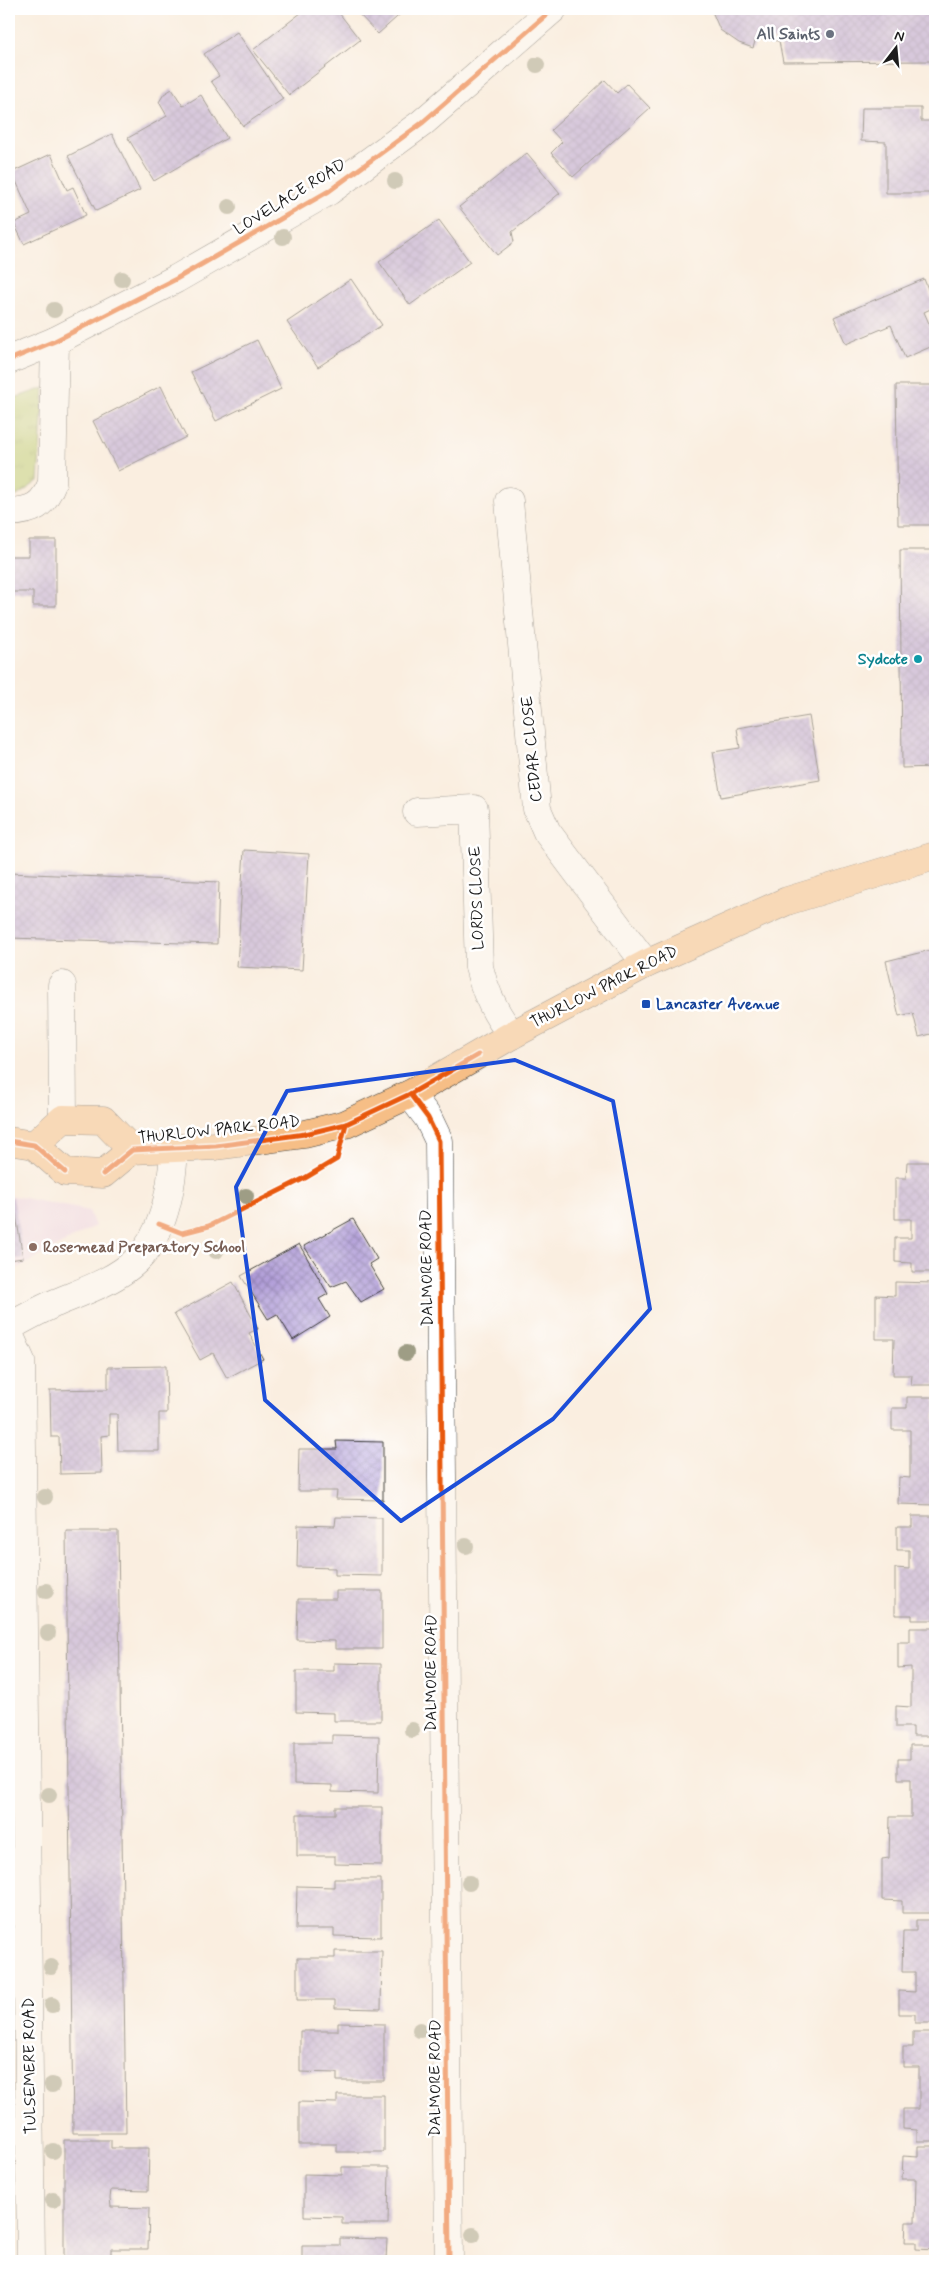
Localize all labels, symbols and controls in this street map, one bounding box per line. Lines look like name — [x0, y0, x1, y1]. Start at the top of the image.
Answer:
north arrow — [872, 22, 922, 72]
place label: All Saints — [756, 24, 821, 45]
text: N — [892, 27, 906, 46]
marker: All Saints — [824, 28, 836, 40]
street label: LOVELACE ROAD — [230, 154, 350, 240]
place label: Sydcote — [858, 649, 908, 670]
marker: Sydcote — [912, 653, 924, 665]
street label: CEDAR CLOSE — [517, 695, 547, 803]
street label: LORDS CLOSE — [465, 845, 489, 951]
street label: THURLOW PARK ROAD — [527, 941, 681, 1033]
place label: Lancaster Avenue — [656, 994, 780, 1015]
marker: Lancaster Avenue — [640, 998, 652, 1010]
street label: THURLOW PARK ROAD — [137, 1111, 301, 1149]
street label: DALMORE ROAD — [415, 1209, 439, 1327]
place label: Rosemead Preparatory School — [43, 1237, 245, 1258]
marker: Rosemead Preparatory School — [27, 1241, 39, 1253]
street label: DALMORE ROAD — [421, 1614, 442, 1732]
street label: TULSEMERE ROAD — [18, 1997, 42, 2135]
street label: DALMORE ROAD — [425, 2019, 446, 2137]

